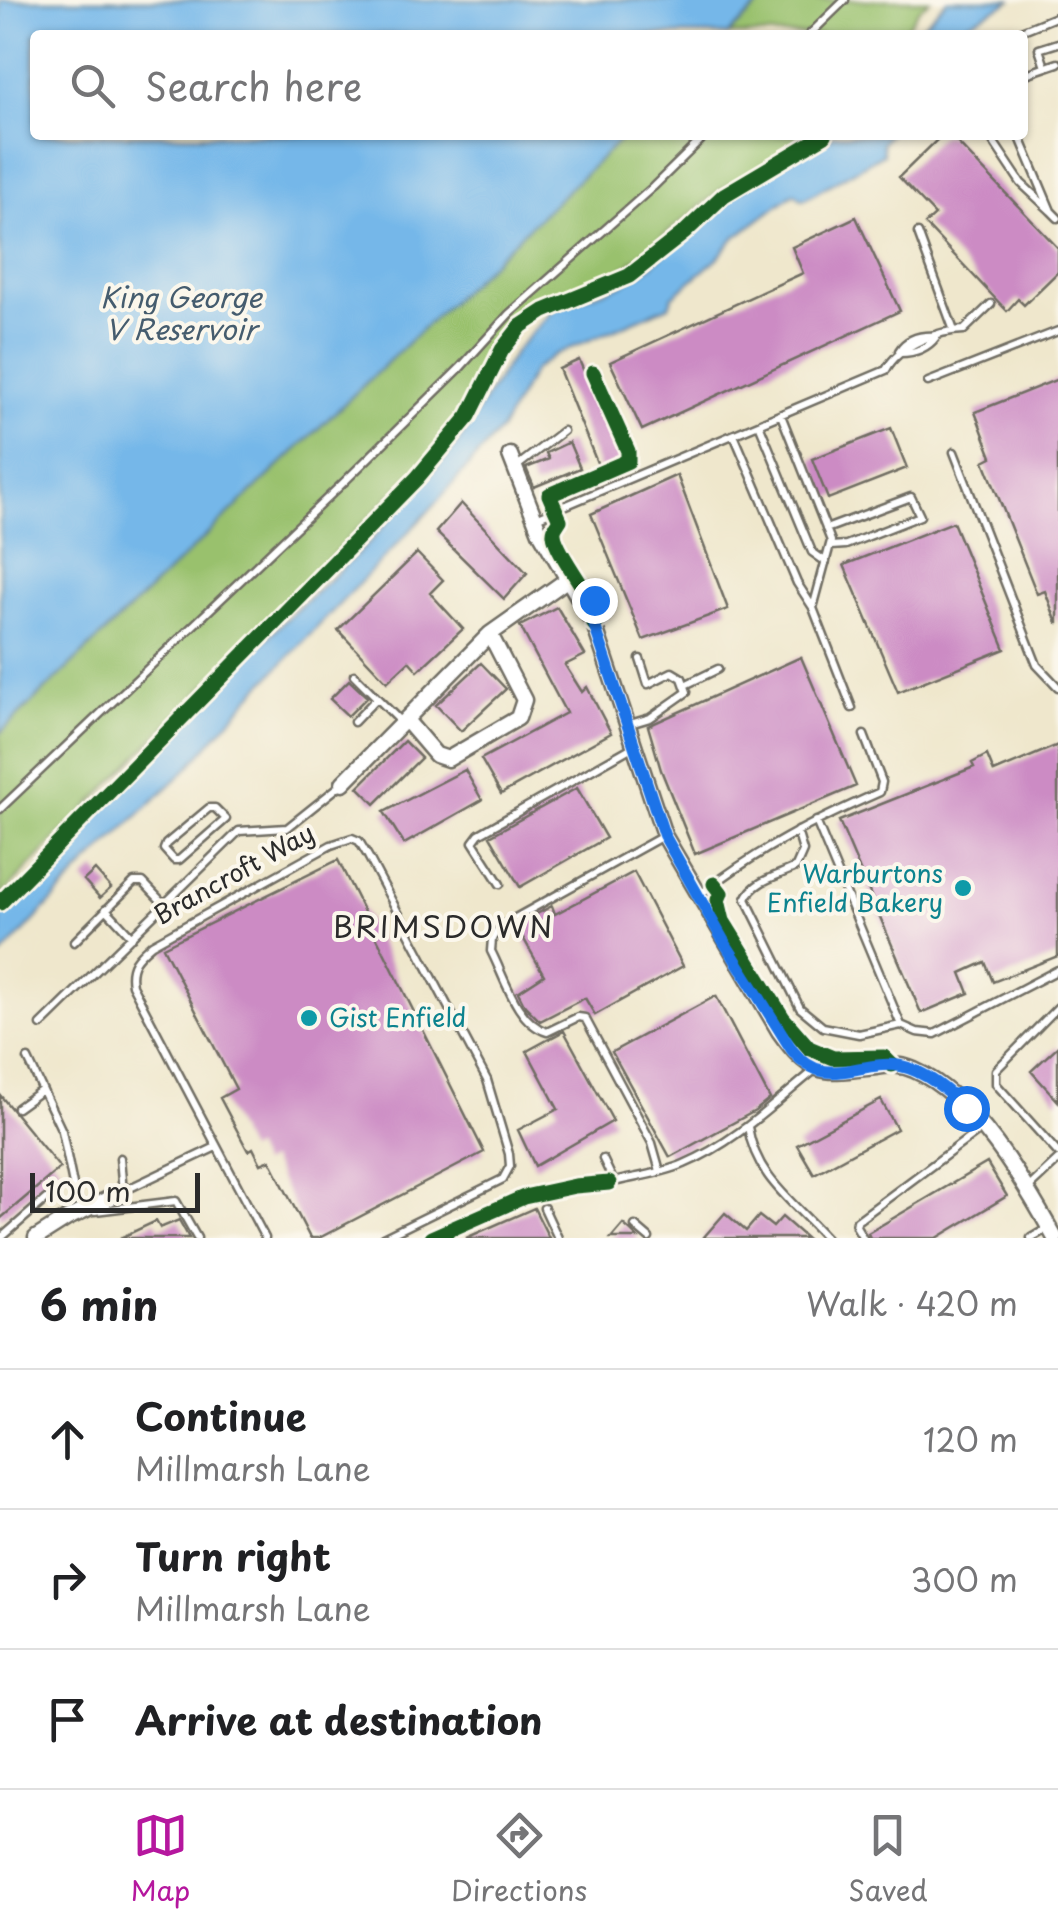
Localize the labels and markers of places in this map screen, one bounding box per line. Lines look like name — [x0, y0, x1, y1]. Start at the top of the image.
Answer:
place label: Warburtons Enfield Bakery — [767, 854, 943, 921]
marker: Warburtons Enfield Bakery — [952, 877, 974, 899]
place label: Gist Enfield — [329, 998, 466, 1036]
marker: Gist Enfield — [298, 1007, 320, 1029]

